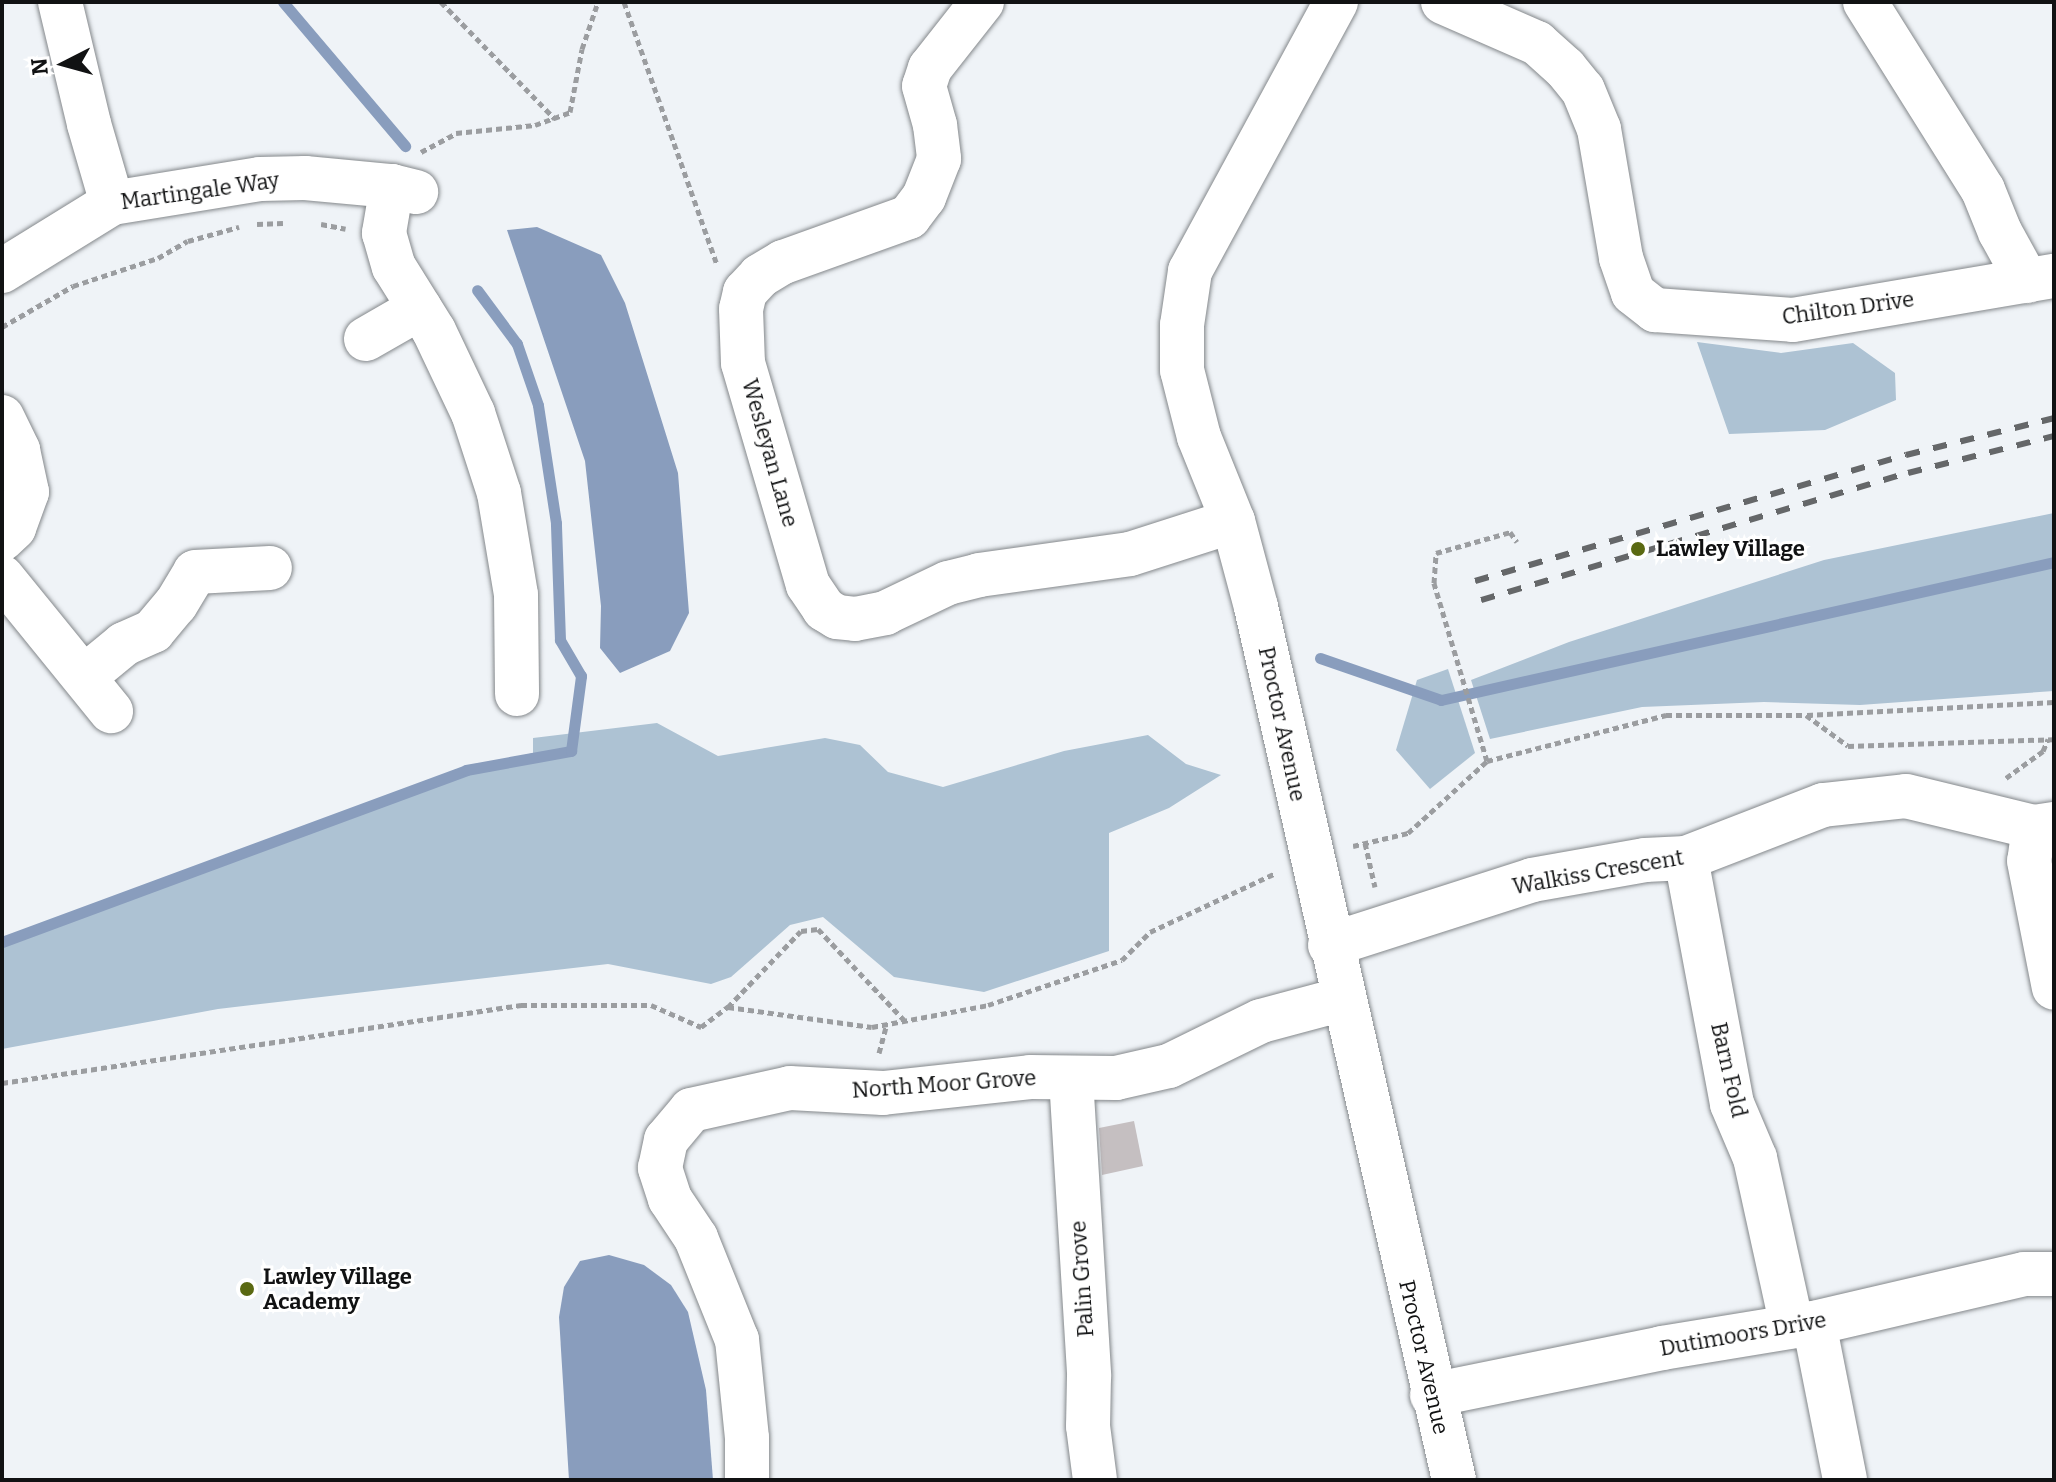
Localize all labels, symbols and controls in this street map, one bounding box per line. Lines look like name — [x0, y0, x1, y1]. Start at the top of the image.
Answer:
north arrow — [24, 24, 104, 104]
text: N — [25, 57, 54, 76]
street label: Martingale Way — [119, 167, 281, 215]
street label: Chilton Drive — [1780, 286, 1916, 330]
street label: Wesleyan Lane — [736, 376, 804, 530]
place label: Lawley Village — [1656, 536, 1805, 562]
marker: Lawley Village — [1627, 538, 1649, 560]
street label: Proctor Avenue — [1253, 644, 1311, 804]
street label: Walkiss Crescent — [1510, 844, 1686, 900]
street label: Barn Fold — [1705, 1020, 1753, 1120]
street label: North Moor Grove — [851, 1064, 1037, 1104]
street label: Palin Grove — [1065, 1220, 1099, 1338]
place label: Lawley Village Academy — [263, 1263, 412, 1314]
street label: Proctor Avenue — [1393, 1277, 1455, 1437]
marker: Lawley Village Academy — [238, 1280, 256, 1298]
street label: Dutimoors Drive — [1658, 1306, 1828, 1362]

